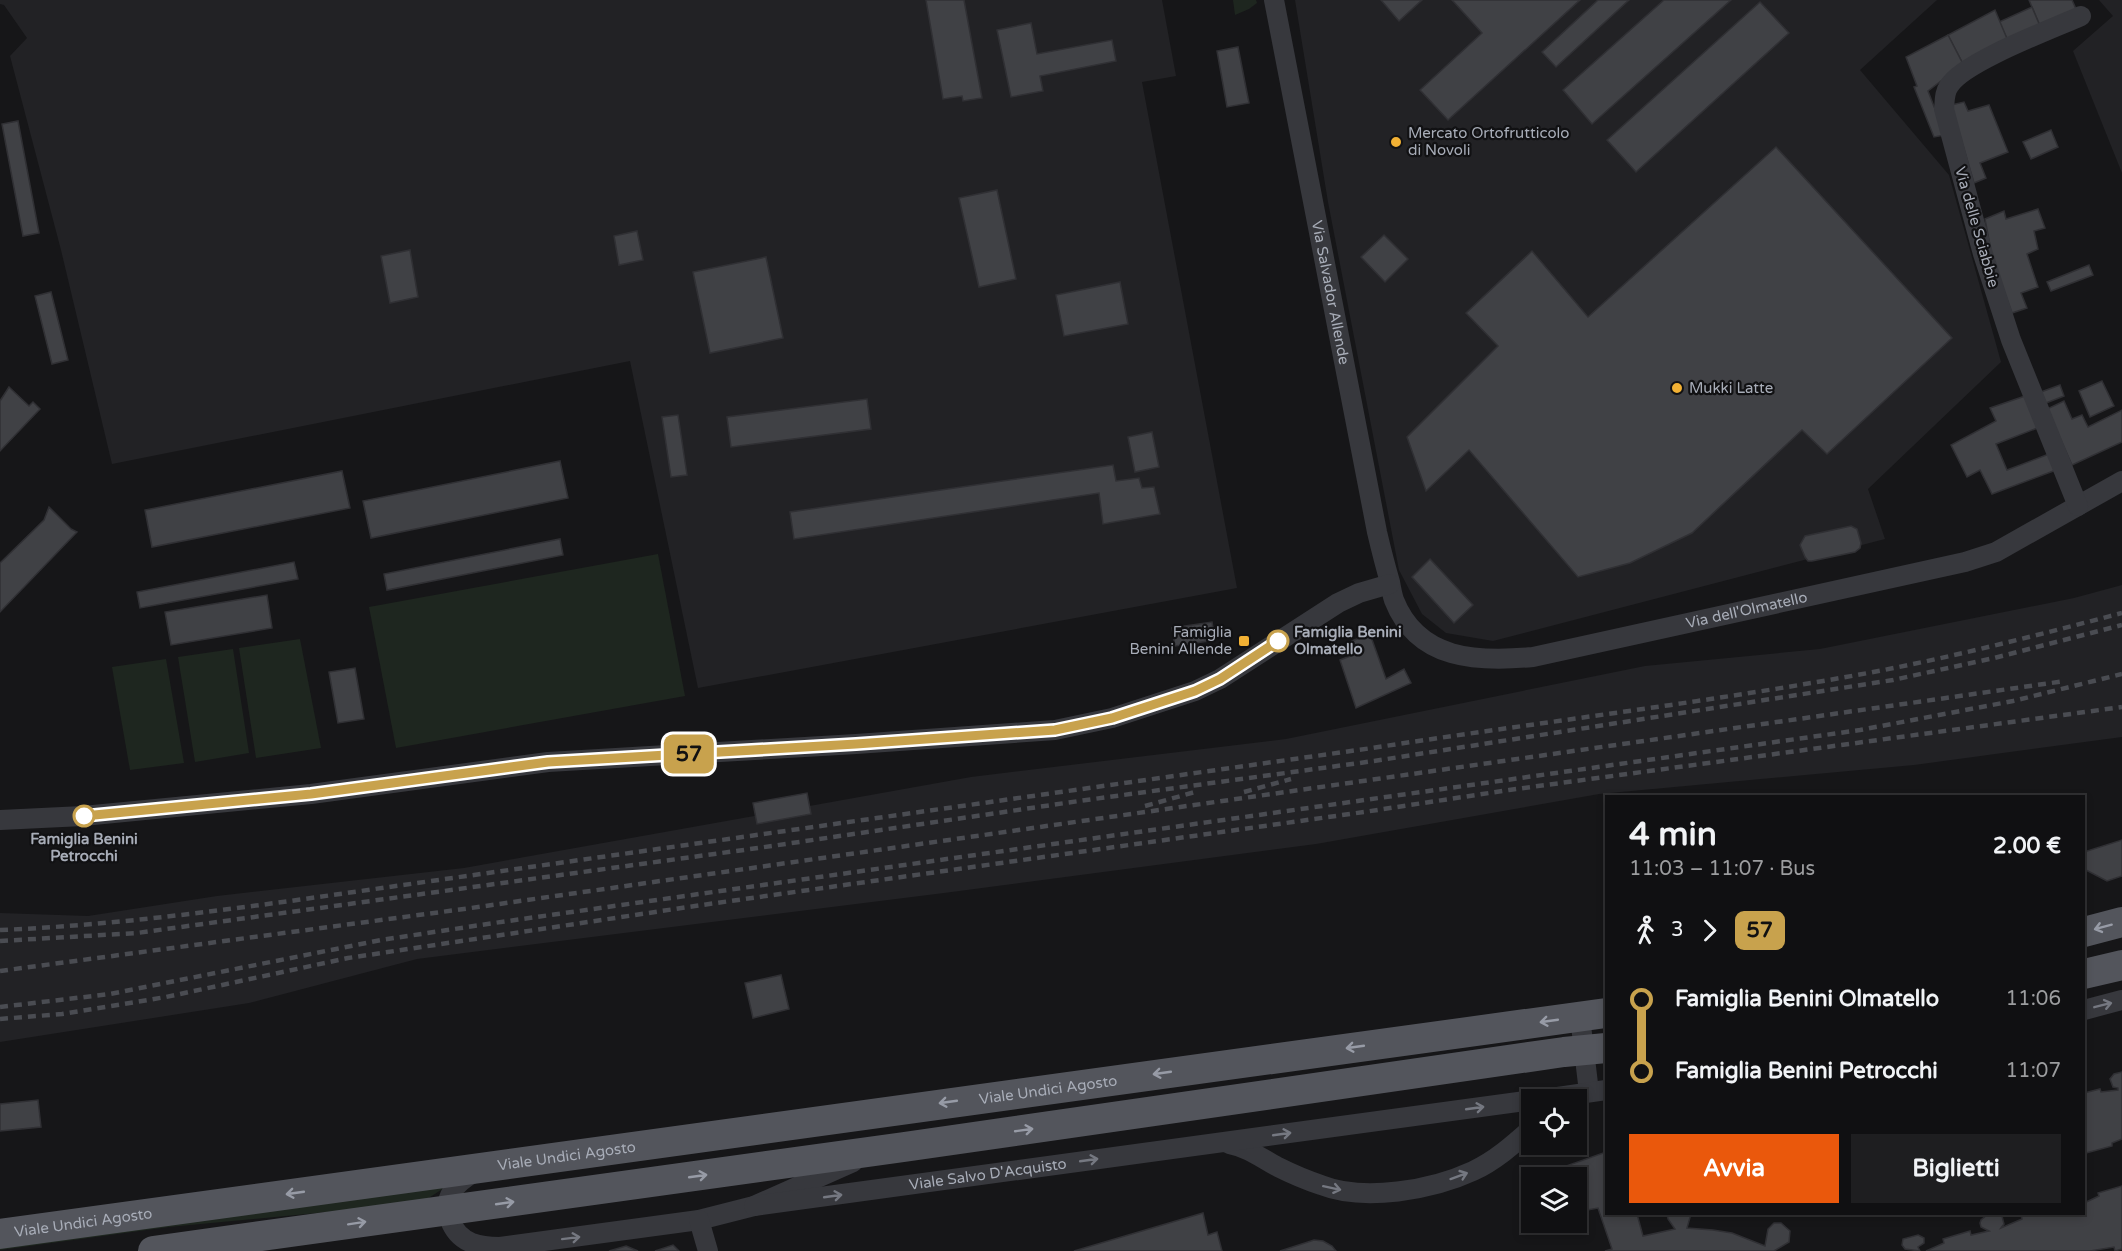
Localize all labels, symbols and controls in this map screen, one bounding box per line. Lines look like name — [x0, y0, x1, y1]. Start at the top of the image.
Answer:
place label: Mercato Ortofrutticolo di Novoli — [1408, 124, 1569, 159]
marker: Mercato Ortofrutticolo di Novoli — [1389, 135, 1403, 149]
street label: Via delle Sciabbie — [1951, 165, 2003, 289]
street label: Via Salvador Allende — [1308, 219, 1353, 366]
place label: Mukki Latte — [1689, 379, 1773, 397]
marker: Mukki Latte — [1670, 381, 1684, 395]
street label: Via dell'Olmatello — [1684, 588, 1809, 632]
place label: Famiglia Benini Allende — [1129, 623, 1232, 658]
place label: Famiglia Benini Olmatello — [1294, 623, 1402, 658]
marker: Famiglia Benini Olmatello — [1267, 630, 1289, 652]
marker: Famiglia Benini Allende — [1237, 634, 1251, 648]
line badge: 57 — [662, 734, 716, 774]
text: 57 — [676, 742, 702, 767]
marker: Famiglia Benini Petrocchi — [73, 805, 95, 827]
text: 4 min — [1629, 815, 1717, 854]
place label: Famiglia Benini Petrocchi — [30, 830, 138, 865]
text: 2.00 € — [1993, 833, 2061, 859]
text: 11:03 – 11:07 · Bus — [1629, 857, 1815, 881]
icon: walk — [1629, 914, 1662, 947]
icon: forward — [1693, 914, 1726, 947]
text: 3 — [1671, 918, 1684, 942]
text: 57 — [1747, 918, 1773, 943]
one-way arrow — [2094, 922, 2113, 934]
text: Famiglia Benini Olmatello — [1675, 986, 1939, 1012]
text: 11:06 — [2006, 987, 2061, 1011]
one-way arrow — [2093, 999, 2112, 1011]
one-way arrow — [1539, 1015, 1559, 1026]
one-way arrow — [1346, 1041, 1366, 1052]
text: Famiglia Benini Petrocchi — [1675, 1058, 1938, 1084]
text: 11:07 — [2006, 1059, 2061, 1083]
one-way arrow — [1153, 1068, 1172, 1079]
street label: Viale Undici Agosto — [978, 1071, 1118, 1108]
map controls — [1521, 1089, 1587, 1233]
button: locate — [1521, 1089, 1587, 1155]
one-way arrow — [939, 1097, 958, 1108]
one-way arrow — [1465, 1102, 1485, 1113]
one-way arrow — [1014, 1125, 1034, 1136]
one-way arrow — [1272, 1128, 1291, 1139]
button: Avvia — [1629, 1134, 1839, 1203]
button: Biglietti — [1851, 1134, 2061, 1203]
street label: Viale Undici Agosto — [496, 1138, 637, 1174]
street label: Viale Salvo D'Acquisto — [908, 1155, 1068, 1194]
one-way arrow — [1078, 1155, 1098, 1166]
button: layers — [1521, 1167, 1587, 1233]
one-way arrow — [1450, 1170, 1468, 1181]
one-way arrow — [687, 1171, 707, 1182]
one-way arrow — [1322, 1183, 1341, 1194]
one-way arrow — [285, 1188, 305, 1199]
one-way arrow — [823, 1190, 843, 1201]
one-way arrow — [494, 1198, 514, 1209]
street label: Viale Undici Agosto — [13, 1204, 153, 1241]
one-way arrow — [346, 1217, 366, 1228]
one-way arrow — [560, 1233, 580, 1244]

